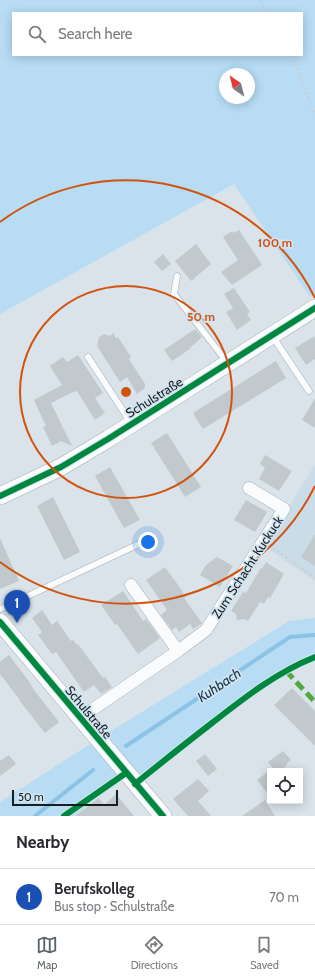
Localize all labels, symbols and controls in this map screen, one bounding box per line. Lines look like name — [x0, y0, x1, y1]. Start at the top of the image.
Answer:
search box — [12, 12, 303, 56]
icon: search — [26, 23, 48, 45]
text: Search here — [58, 25, 133, 43]
north arrow — [219, 68, 255, 104]
text: 100 m — [258, 235, 292, 250]
text: 50 m — [187, 309, 215, 324]
street label: Schulstraße — [122, 373, 186, 421]
centre of rings — [119, 385, 133, 399]
street label: Zum Schacht Kuckuck — [208, 513, 286, 621]
your location — [138, 532, 158, 552]
pin: 1 — [4, 590, 30, 623]
water label: Kuhbach — [194, 664, 244, 706]
street label: Schulstraße — [62, 682, 116, 742]
map controls — [267, 768, 303, 804]
button: locate — [267, 768, 303, 804]
scale bar — [12, 788, 118, 807]
text: 50 m — [18, 790, 44, 804]
text: Nearby — [16, 832, 69, 852]
text: Berufskolleg — [54, 880, 134, 898]
text: 1 — [27, 889, 31, 905]
text: 70 m — [269, 889, 299, 905]
text: Bus stop · Schulstraße — [54, 898, 174, 914]
tab: Map — [36, 934, 58, 972]
tab: Directions — [131, 934, 178, 972]
tab: Saved — [250, 934, 279, 972]

